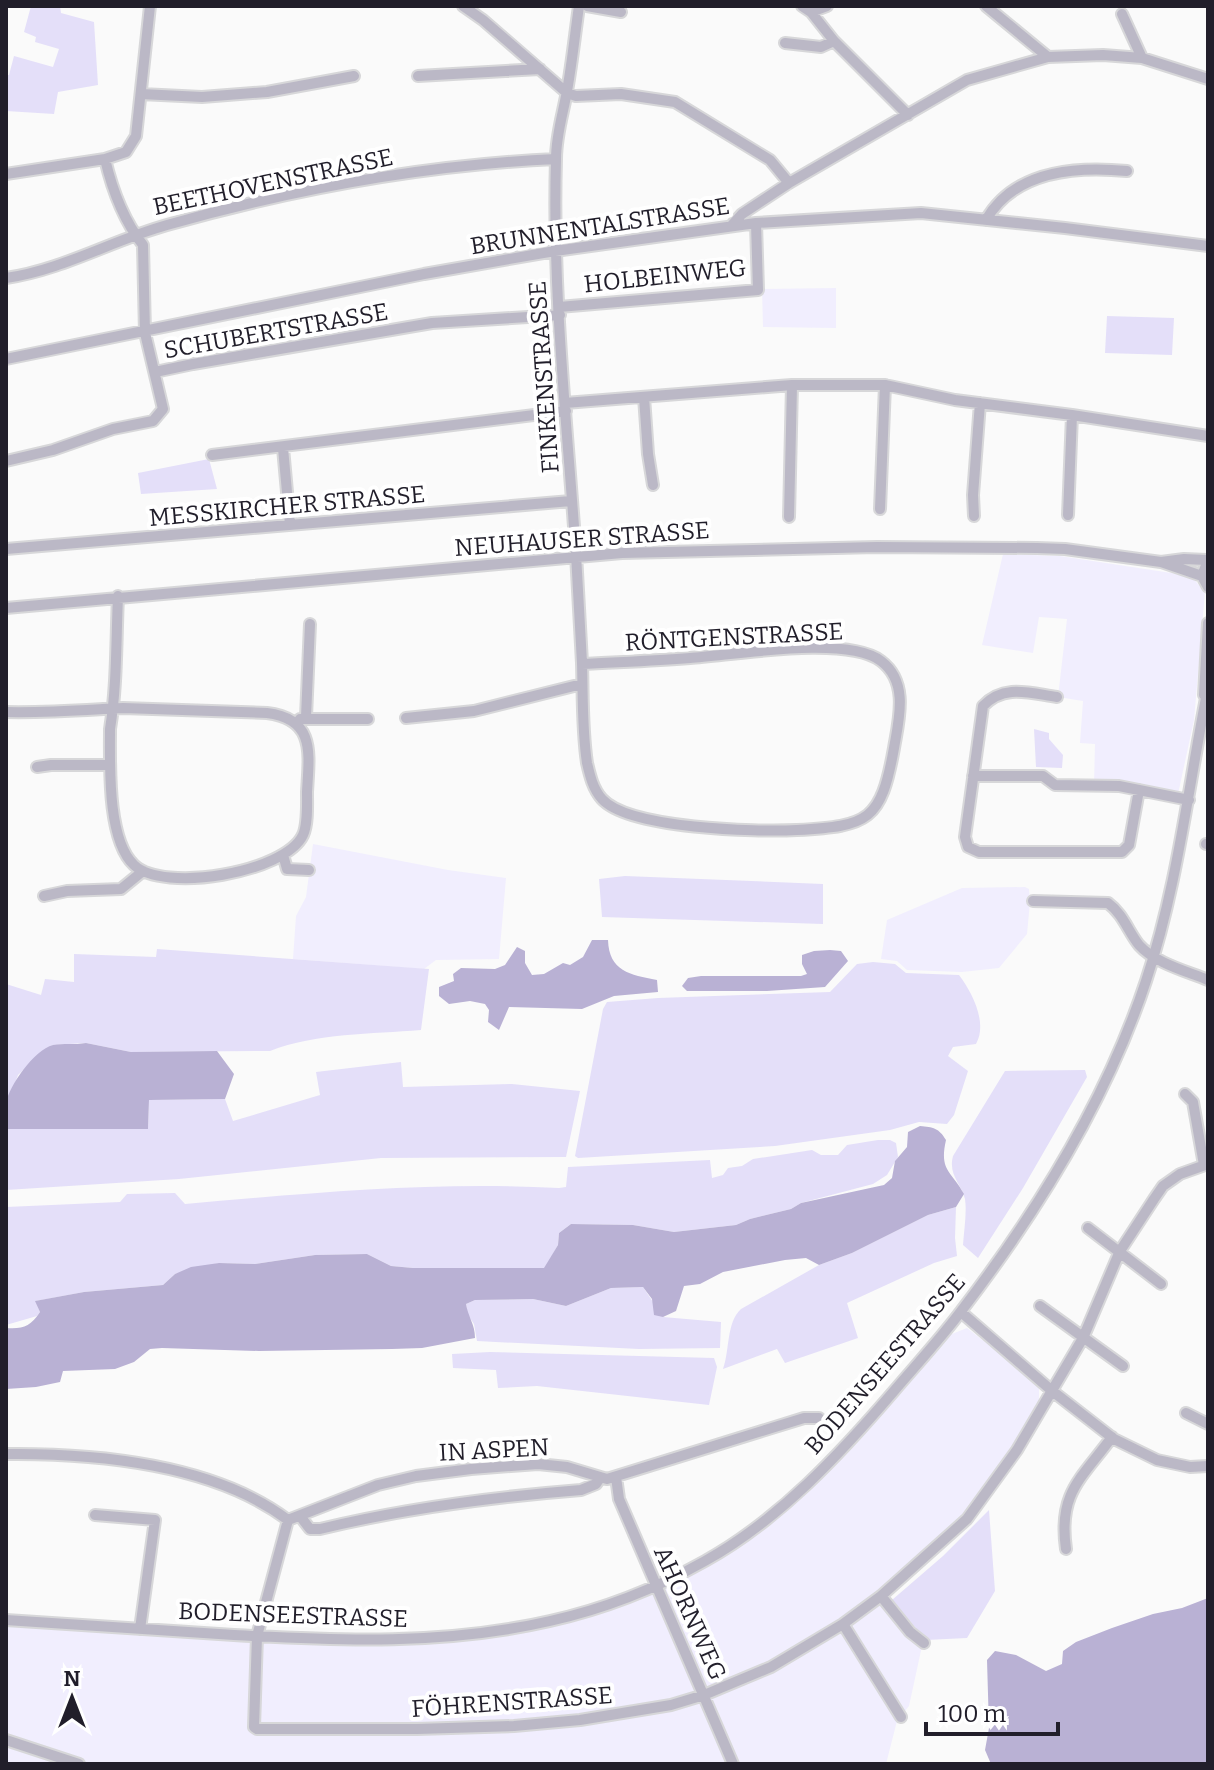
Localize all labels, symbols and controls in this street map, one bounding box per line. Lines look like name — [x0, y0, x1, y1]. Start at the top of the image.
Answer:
street label: BEETHOVENSTRASSE — [150, 143, 396, 221]
street label: BRUNNENTALSTRASSE — [468, 192, 732, 260]
street label: HOLBEINWEG — [583, 254, 747, 298]
street label: FINKENSTRASSE — [523, 280, 565, 474]
street label: SCHUBERTSTRASSE — [162, 297, 390, 365]
street label: MESSKIRCHER STRASSE — [148, 480, 426, 532]
street label: NEUHAUSER STRASSE — [454, 516, 710, 562]
street label: RÖNTGENSTRASSE — [624, 617, 844, 657]
street label: BODENSEESTRASSE — [799, 1268, 971, 1460]
street label: IN ASPEN — [438, 1433, 550, 1467]
street label: AHORNWEG — [648, 1542, 732, 1684]
street label: BODENSEESTRASSE — [178, 1597, 408, 1633]
north arrow — [32, 1658, 112, 1738]
text: N — [64, 1665, 81, 1692]
street label: FÖHRENSTRASSE — [411, 1681, 613, 1723]
scale bar — [926, 1686, 1058, 1736]
text: 100 m — [938, 1700, 1006, 1728]

